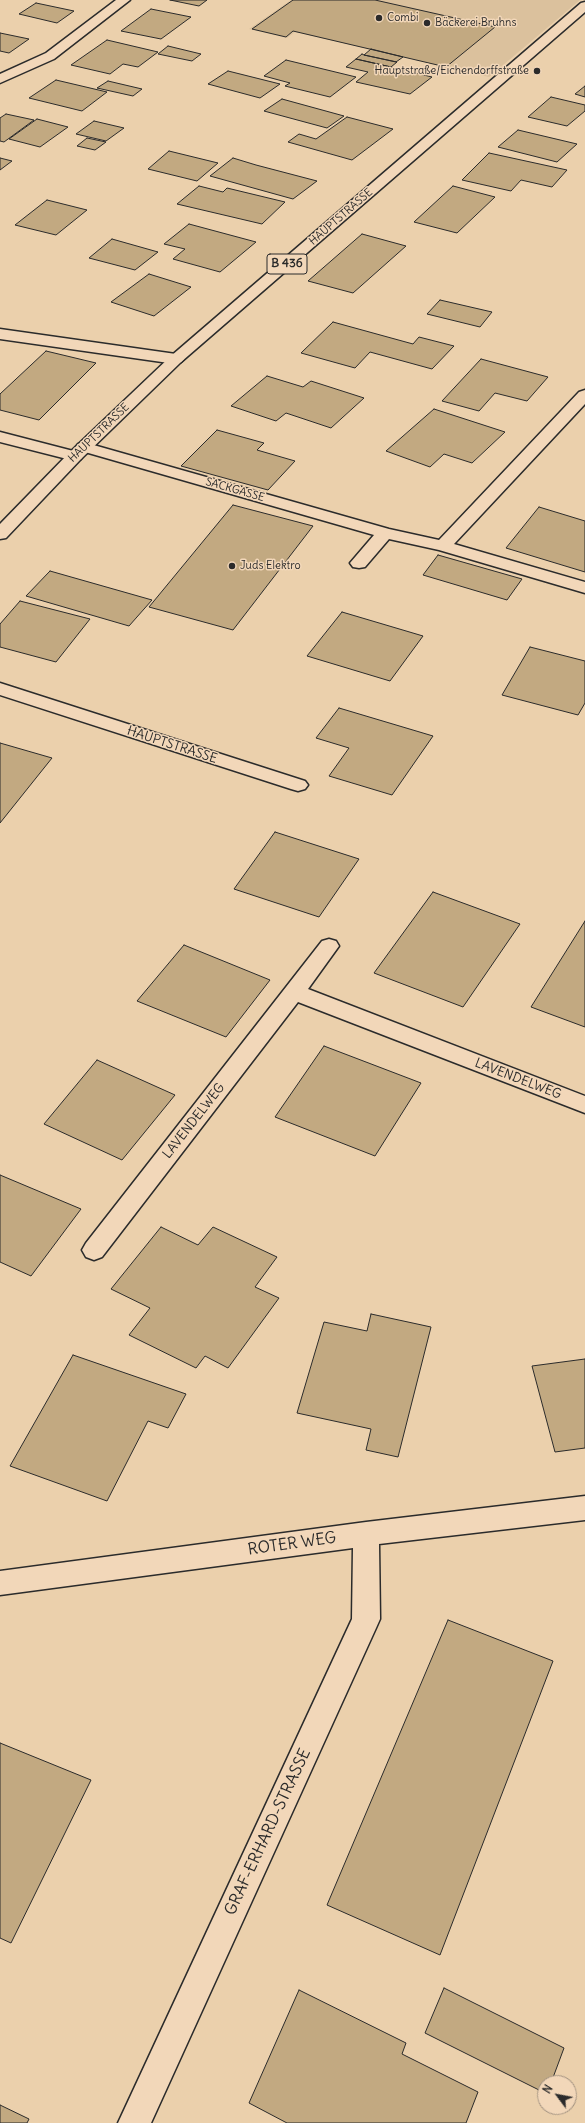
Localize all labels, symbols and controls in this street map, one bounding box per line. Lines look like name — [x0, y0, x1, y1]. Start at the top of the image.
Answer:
place label: Combi — [387, 11, 418, 25]
marker: Combi — [374, 13, 384, 23]
place label: Bäckerei Bruhns — [435, 16, 516, 30]
marker: Bäckerei Bruhns — [422, 18, 432, 28]
place label: Hauptstraße/Eichendorffstraße — [375, 64, 529, 78]
marker: Hauptstraße/Eichendorffstraße — [532, 66, 542, 76]
street label: HAUPTSTRASSE — [307, 186, 375, 248]
road number: B 436 — [267, 254, 307, 274]
street label: HAUPTSTRASSE — [66, 401, 132, 465]
street label: SACKGASSE — [204, 475, 266, 505]
place label: Juds Elektro — [240, 559, 301, 573]
marker: Juds Elektro — [227, 561, 237, 571]
street label: HAUPTSTRASSE — [125, 723, 219, 767]
street label: LAVENDELWEG — [473, 1055, 563, 1103]
street label: LAVENDELWEG — [160, 1080, 228, 1162]
street label: ROTER WEG — [247, 1528, 337, 1560]
street label: GRAF-ERHARD-STRASSE — [221, 1746, 315, 1918]
north arrow — [537, 2075, 577, 2115]
text: N — [540, 2082, 556, 2096]

